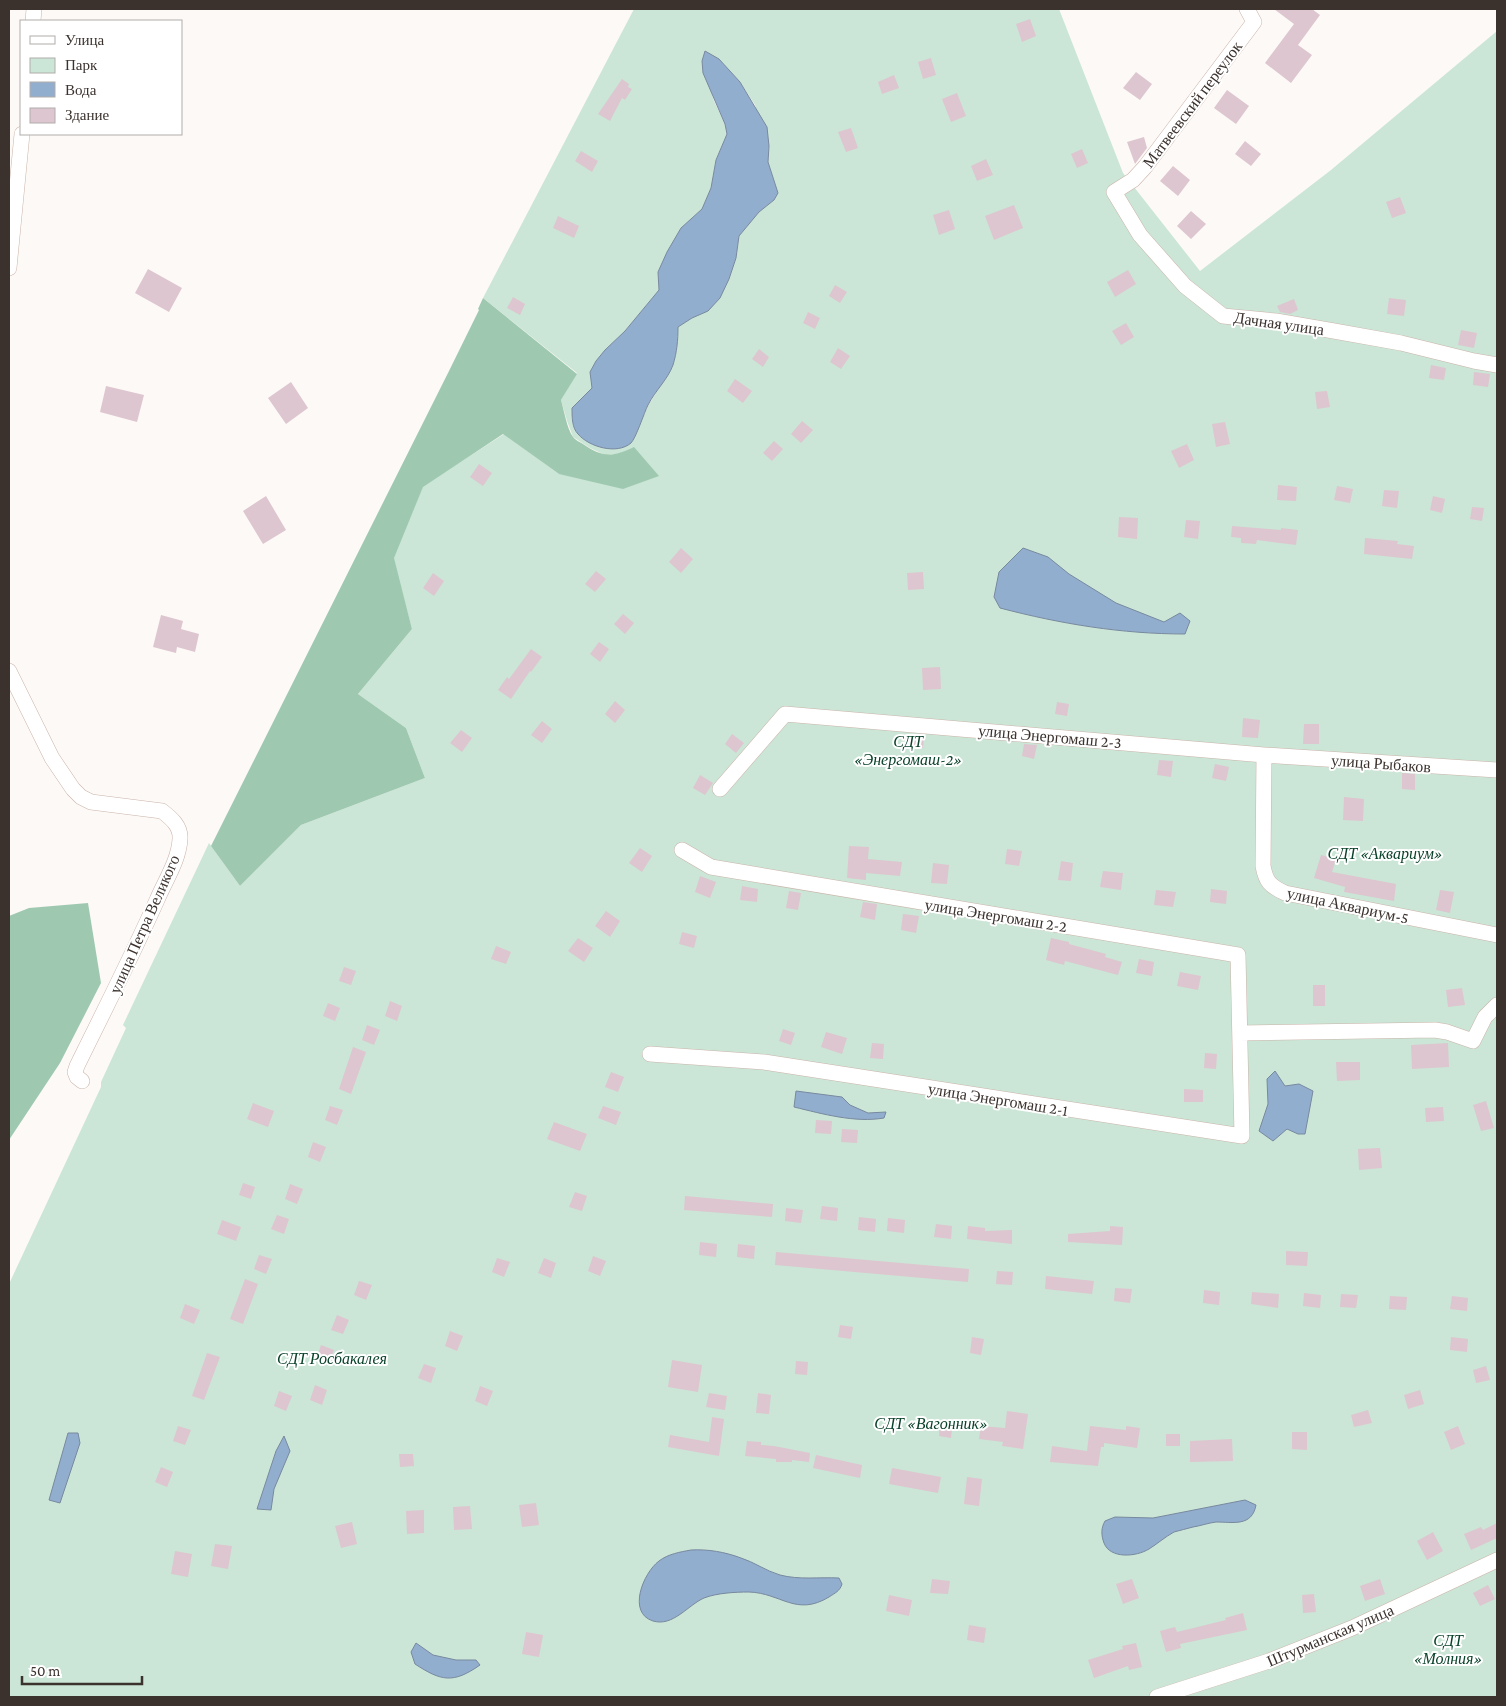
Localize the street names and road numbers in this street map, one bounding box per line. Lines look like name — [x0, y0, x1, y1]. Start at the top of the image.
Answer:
street label: Матвеевский переулок — [1139, 38, 1246, 171]
street label: Дачная улица — [1233, 309, 1325, 339]
street label: улица Энергомаш 2-3 — [977, 722, 1122, 752]
street label: улица Рыбаков — [1330, 752, 1432, 776]
street label: улица Петра Великого — [106, 852, 184, 997]
street label: улица Аквариум-5 — [1285, 884, 1410, 928]
street label: улица Энергомаш 2-2 — [923, 896, 1069, 936]
street label: улица Энергомаш 2-1 — [927, 1080, 1069, 1120]
street label: Штурманская улица — [1264, 1601, 1396, 1671]

